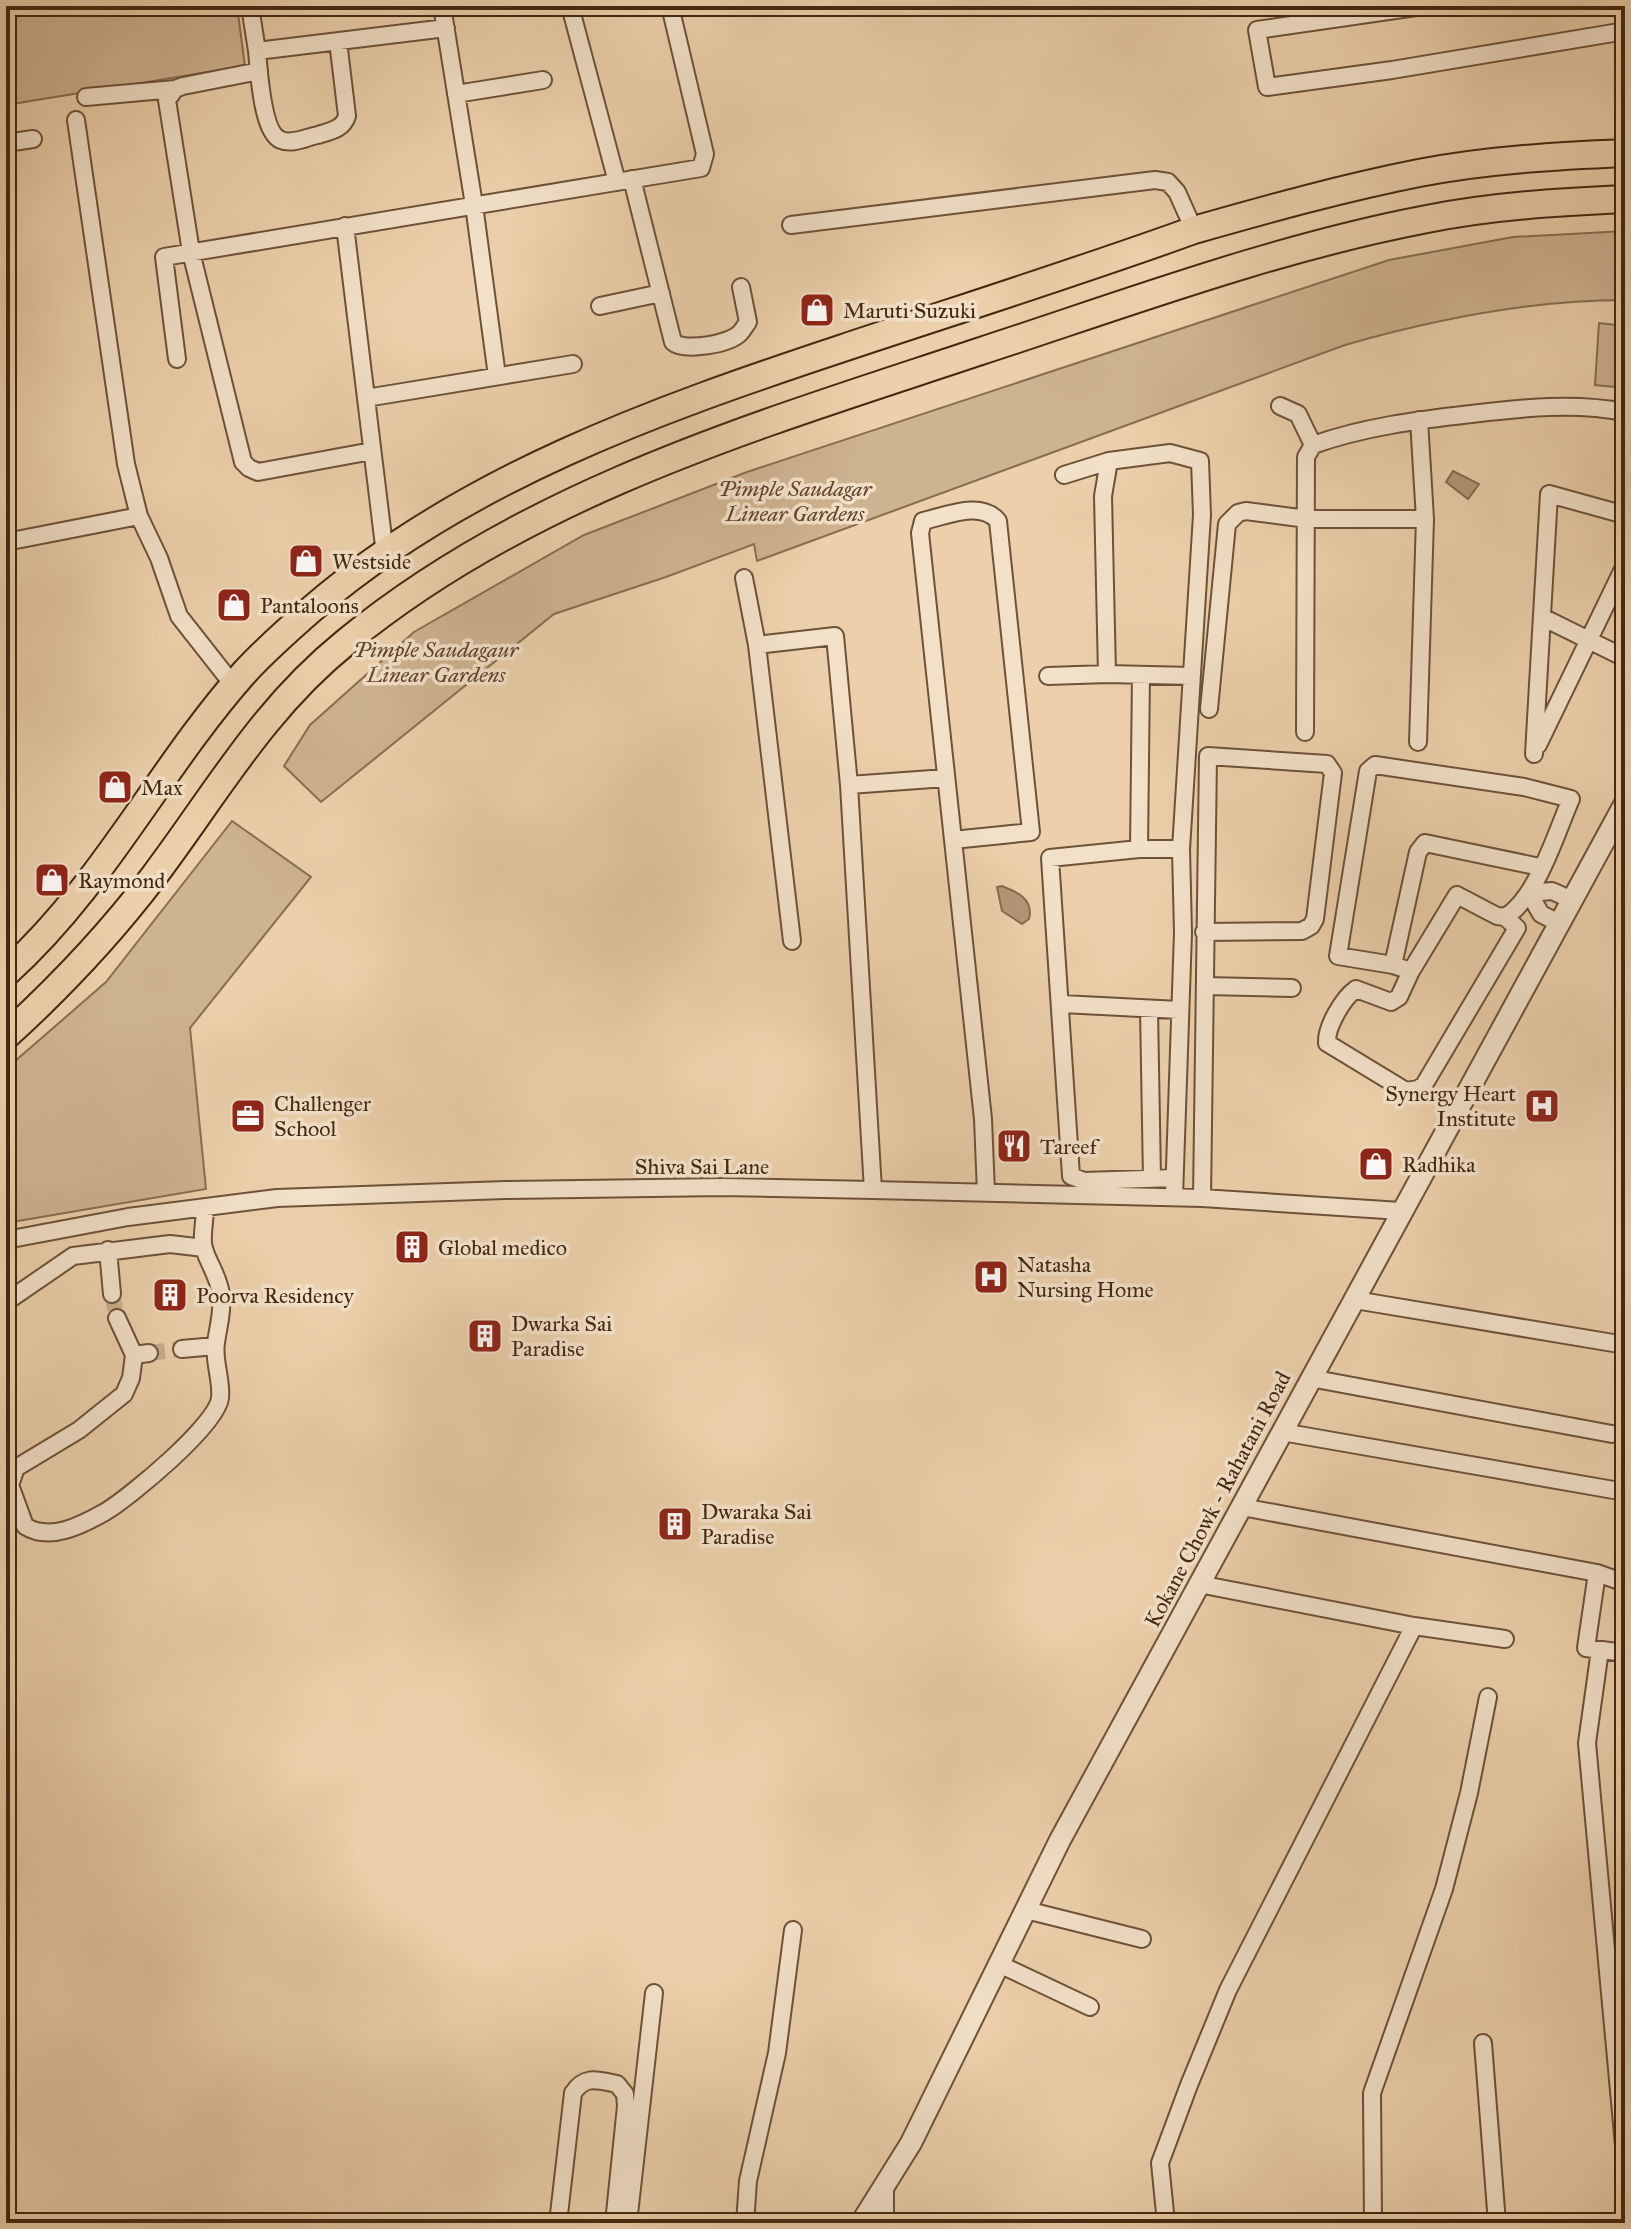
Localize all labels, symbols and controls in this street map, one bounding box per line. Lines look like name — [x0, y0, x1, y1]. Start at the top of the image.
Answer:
shop icon: Maruti Suzuki — [798, 291, 836, 329]
place label: Maruti Suzuki — [843, 297, 976, 324]
park label: Pimple Saudagar Linear Gardens — [718, 475, 874, 527]
shop icon: Westside — [287, 542, 325, 580]
place label: Westside — [332, 548, 411, 575]
shop icon: Pantaloons — [215, 586, 253, 624]
place label: Pantaloons — [260, 592, 359, 619]
park label: Pimple Saudagaur Linear Gardens — [353, 636, 520, 688]
shop icon: Max — [96, 768, 134, 806]
place label: Max — [141, 774, 183, 801]
shop icon: Raymond — [33, 861, 71, 899]
place label: Raymond — [78, 867, 165, 894]
place label: Synergy Heart Institute — [1385, 1080, 1516, 1132]
hospital icon: Synergy Heart Institute — [1523, 1087, 1561, 1125]
place label: Challenger School — [274, 1090, 372, 1142]
office icon: Challenger School — [229, 1097, 267, 1135]
restaurant icon: Tareef — [995, 1127, 1033, 1165]
place label: Tareef — [1040, 1133, 1100, 1160]
shop icon: Radhika — [1357, 1145, 1395, 1183]
place label: Radhika — [1402, 1151, 1476, 1178]
street label: Shiva Sai Lane — [635, 1153, 769, 1180]
building icon: Global medico — [393, 1228, 431, 1266]
place label: Global medico — [438, 1234, 567, 1261]
place label: Natasha Nursing Home — [1017, 1251, 1154, 1303]
hospital icon: Natasha Nursing Home — [972, 1258, 1010, 1296]
building icon: Poorva Residency — [151, 1276, 189, 1314]
place label: Poorva Residency — [196, 1282, 354, 1309]
place label: Dwarka Sai Paradise — [511, 1310, 612, 1362]
building icon: Dwarka Sai Paradise — [466, 1317, 504, 1355]
street label: Kokane Chowk - Rahatani Road — [1138, 1367, 1296, 1632]
place label: Dwaraka Sai Paradise — [701, 1498, 812, 1550]
building icon: Dwaraka Sai Paradise — [656, 1505, 694, 1543]

